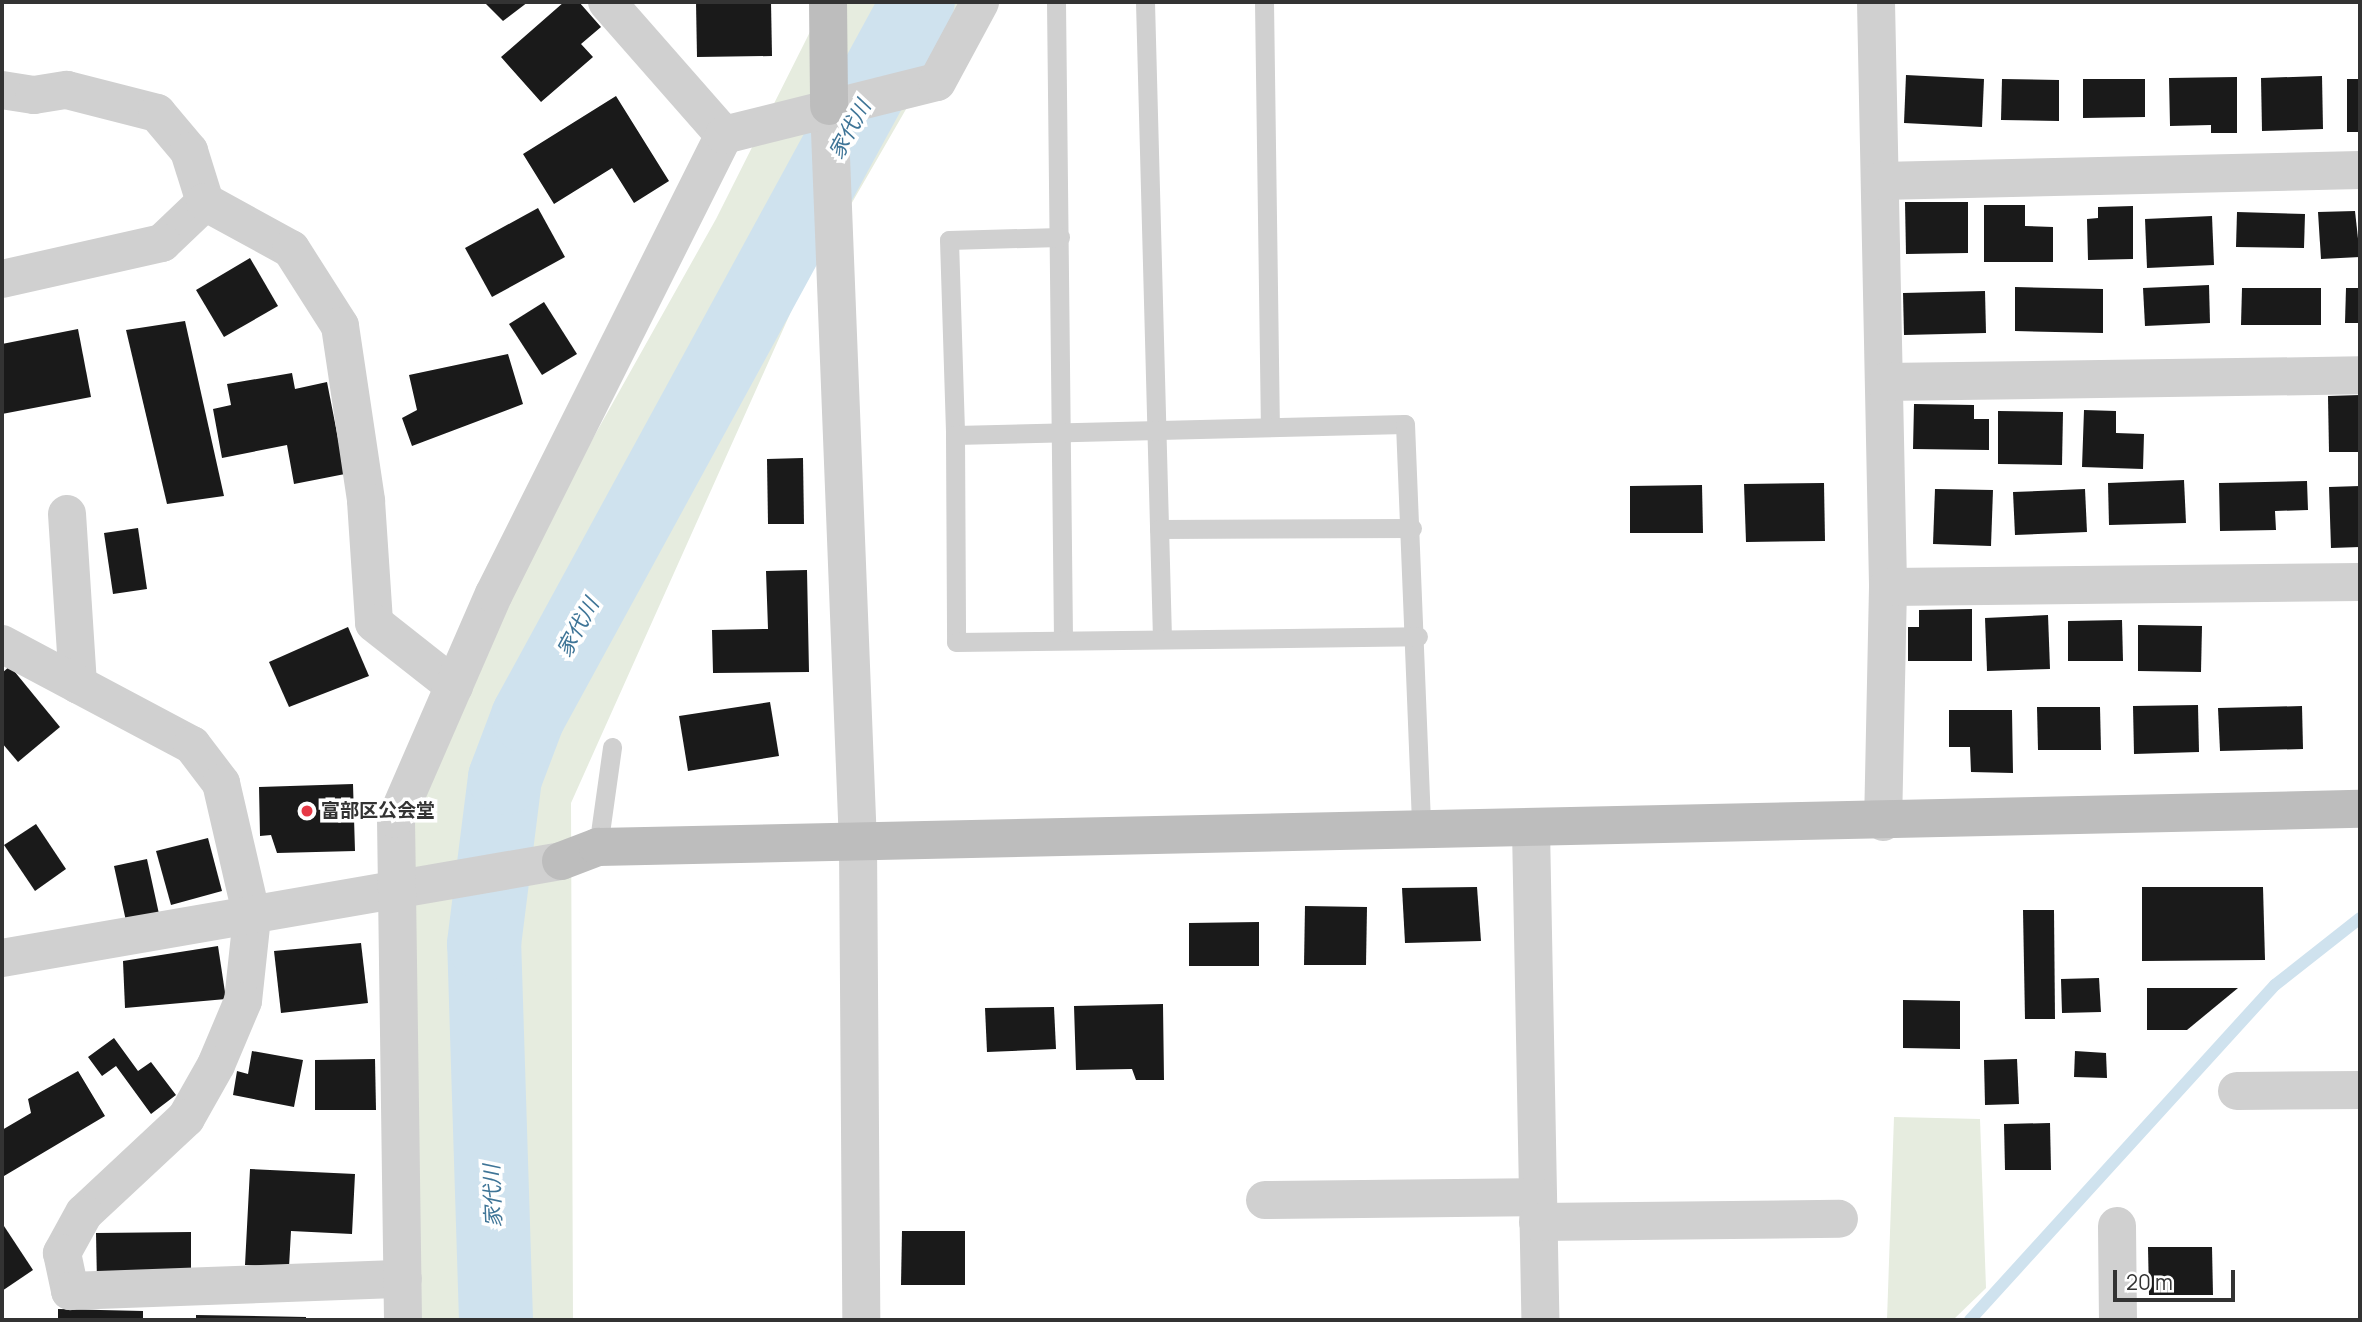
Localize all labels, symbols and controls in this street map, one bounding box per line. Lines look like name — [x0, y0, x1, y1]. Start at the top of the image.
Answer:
water label: 家代川 — [823, 95, 875, 163]
water label: 家代川 — [551, 593, 603, 661]
place label: 富部区公会堂 — [321, 800, 435, 822]
marker: 富部区公会堂 — [299, 803, 315, 819]
water label: 家代川 — [478, 1164, 506, 1228]
scale bar — [2117, 1256, 2240, 1300]
text: 20 m — [2126, 1268, 2173, 1296]

